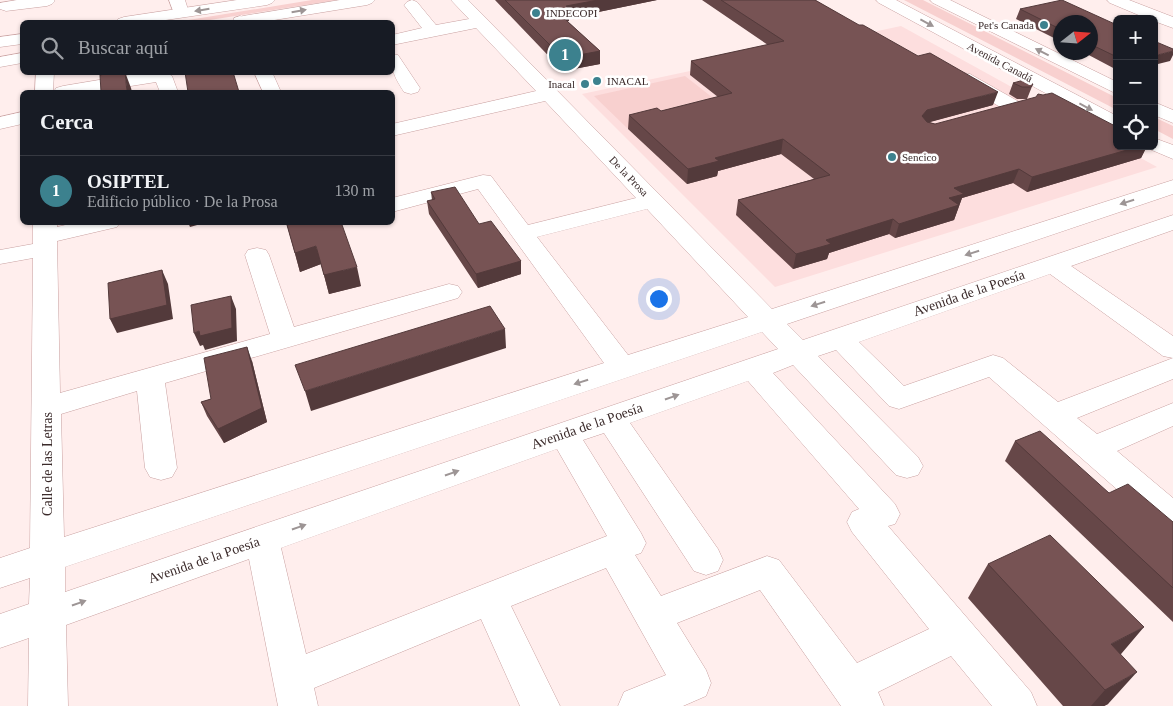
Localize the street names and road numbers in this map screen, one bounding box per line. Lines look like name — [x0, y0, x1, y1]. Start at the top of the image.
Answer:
street label: Avenida Canadá — [965, 40, 1035, 84]
street label: De la Prosa — [607, 154, 651, 198]
street label: Avenida de la Poesía — [911, 267, 1027, 319]
street label: Avenida de la Poesía — [529, 400, 645, 452]
street label: Calle de las Letras — [40, 412, 55, 516]
street label: Avenida de la Poesía — [146, 534, 262, 586]

